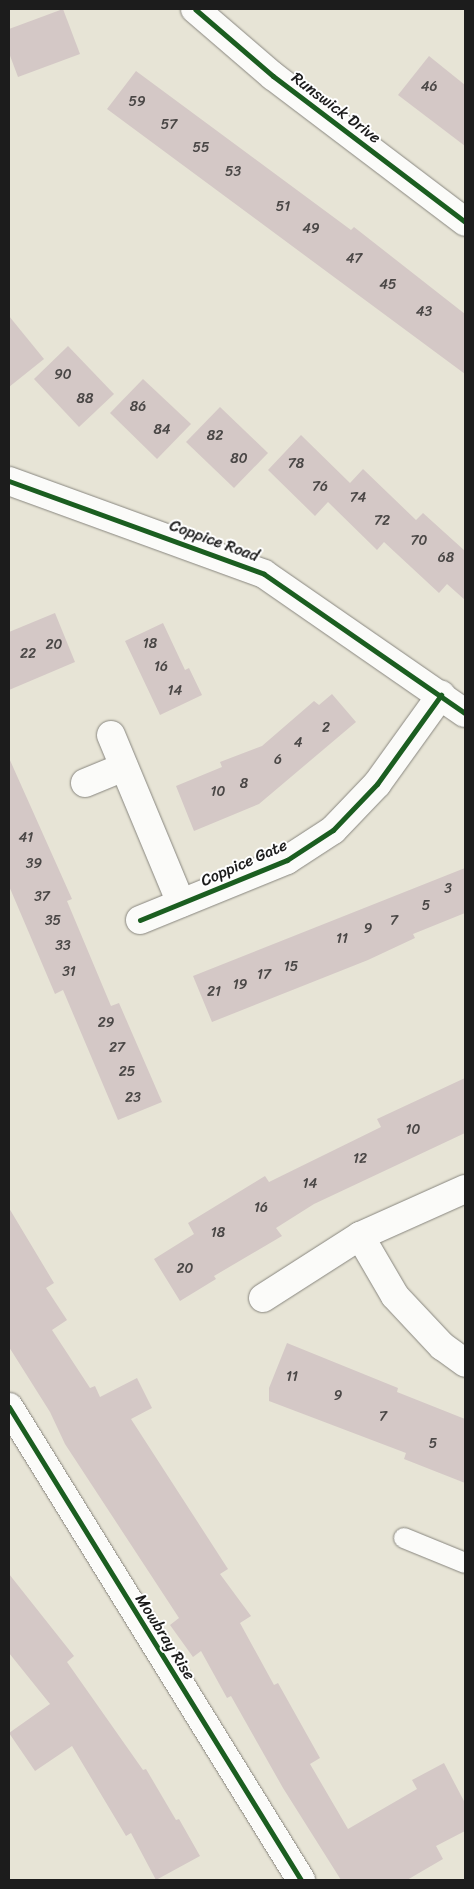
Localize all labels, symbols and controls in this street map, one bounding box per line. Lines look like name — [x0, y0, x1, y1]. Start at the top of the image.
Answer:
street label: Runswick Drive — [288, 68, 384, 148]
house number: 46 — [421, 79, 437, 95]
house number: 59 — [128, 94, 146, 110]
house number: 57 — [161, 117, 177, 133]
house number: 55 — [192, 140, 210, 156]
house number: 53 — [225, 164, 241, 180]
house number: 51 — [276, 199, 290, 215]
house number: 49 — [302, 221, 320, 237]
house number: 47 — [346, 251, 362, 267]
house number: 45 — [379, 277, 397, 293]
house number: 43 — [416, 304, 432, 320]
house number: 90 — [54, 367, 72, 383]
house number: 88 — [77, 391, 93, 407]
house number: 86 — [130, 399, 146, 415]
house number: 84 — [153, 422, 171, 438]
house number: 82 — [207, 428, 223, 444]
house number: 80 — [230, 451, 248, 467]
house number: 78 — [288, 456, 304, 472]
house number: 76 — [312, 479, 328, 495]
house number: 74 — [350, 490, 366, 506]
house number: 72 — [374, 513, 390, 529]
street label: Coppice Road — [167, 516, 261, 566]
house number: 70 — [411, 533, 427, 549]
house number: 68 — [438, 550, 454, 566]
house number: 18 — [143, 636, 157, 652]
house number: 20 — [46, 637, 62, 653]
house number: 22 — [20, 646, 36, 662]
house number: 16 — [154, 659, 168, 675]
house number: 14 — [168, 683, 182, 699]
house number: 2 — [322, 720, 330, 736]
house number: 4 — [294, 735, 302, 751]
house number: 6 — [274, 752, 282, 768]
house number: 8 — [240, 776, 248, 792]
house number: 10 — [211, 784, 225, 800]
house number: 41 — [19, 830, 33, 846]
street label: Coppice Gate — [198, 835, 290, 891]
house number: 39 — [26, 856, 42, 872]
house number: 3 — [444, 881, 452, 897]
house number: 37 — [34, 889, 50, 905]
house number: 5 — [422, 898, 430, 914]
house number: 35 — [45, 913, 61, 929]
house number: 7 — [390, 913, 398, 929]
house number: 9 — [364, 921, 372, 937]
house number: 11 — [336, 931, 348, 947]
house number: 33 — [55, 938, 71, 954]
house number: 15 — [284, 959, 298, 975]
house number: 31 — [62, 964, 76, 980]
house number: 17 — [257, 967, 271, 983]
house number: 19 — [233, 977, 247, 993]
house number: 21 — [207, 984, 221, 1000]
house number: 29 — [98, 1015, 114, 1031]
house number: 27 — [109, 1040, 125, 1056]
house number: 25 — [119, 1064, 135, 1080]
house number: 23 — [125, 1090, 141, 1106]
house number: 10 — [406, 1122, 420, 1138]
house number: 12 — [353, 1151, 367, 1167]
house number: 14 — [303, 1176, 317, 1192]
house number: 16 — [254, 1200, 268, 1216]
house number: 18 — [211, 1225, 225, 1241]
house number: 20 — [177, 1261, 193, 1277]
house number: 11 — [286, 1369, 298, 1385]
house number: 9 — [334, 1388, 342, 1404]
house number: 7 — [379, 1409, 387, 1425]
house number: 5 — [429, 1436, 437, 1452]
street label: Mowbray Rise — [131, 1591, 199, 1683]

